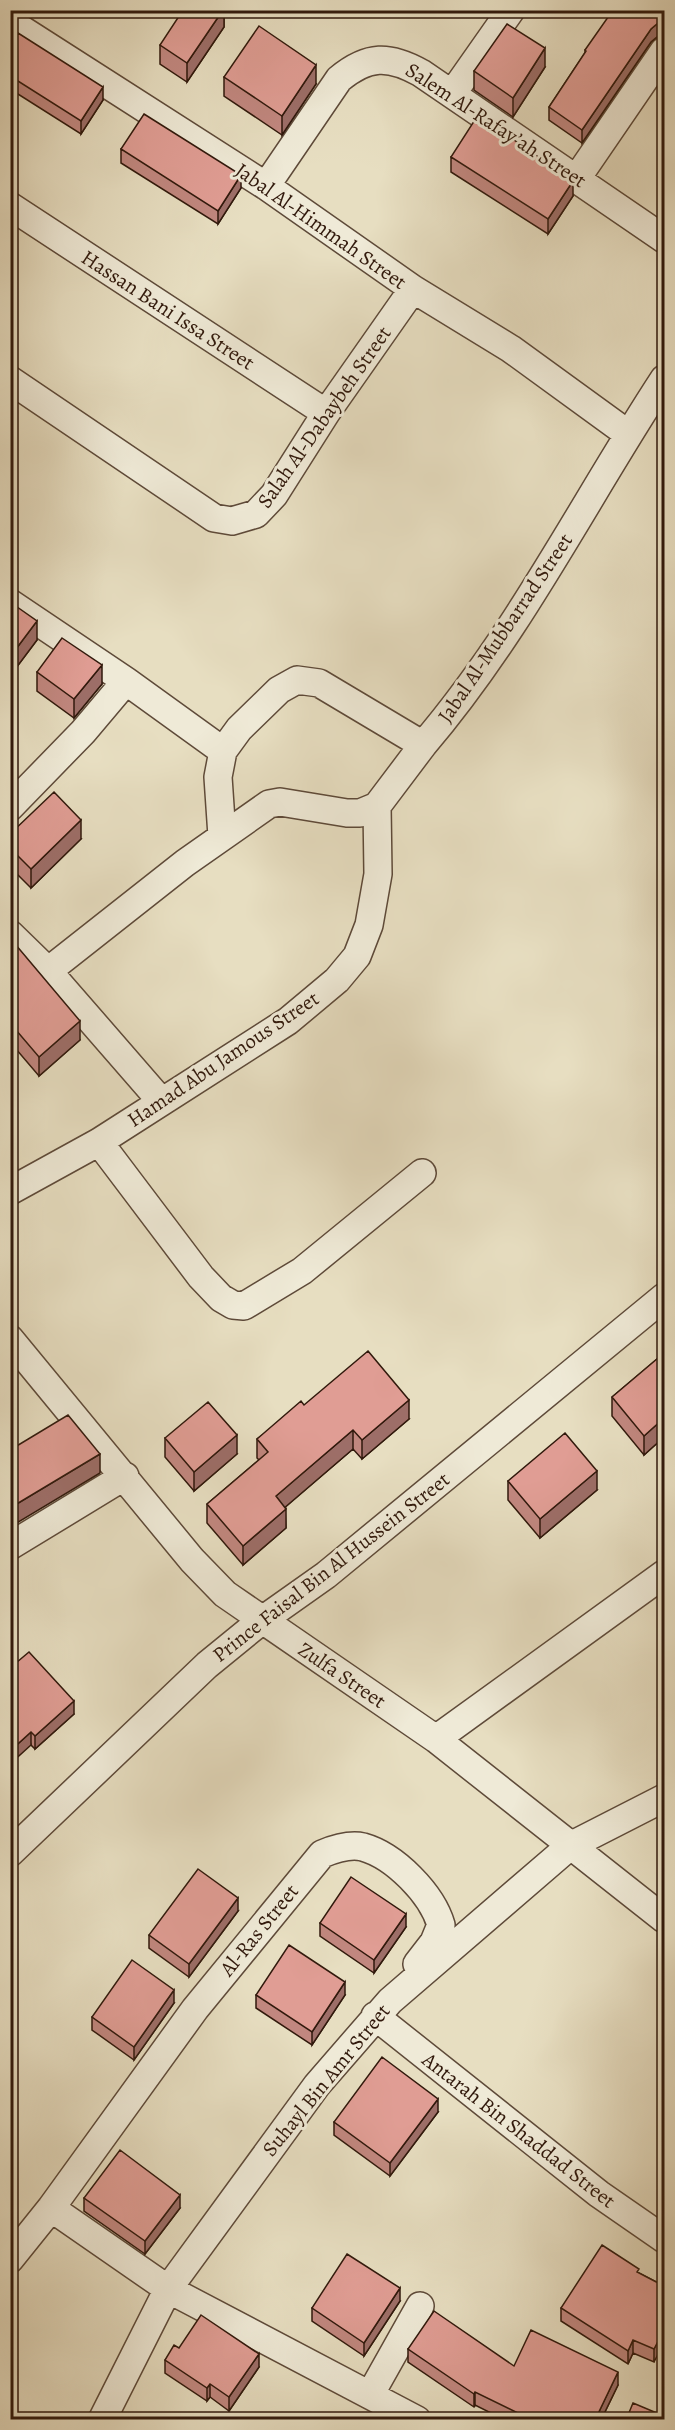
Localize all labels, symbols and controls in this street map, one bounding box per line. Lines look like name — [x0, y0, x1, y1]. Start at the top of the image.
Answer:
street label: Salem Al-Rafay’ah Street — [400, 56, 592, 194]
street label: Jabal Al-Himmah Street — [230, 156, 412, 296]
street label: Hassan Bani Issa Street — [76, 244, 260, 377]
street label: Salah Al-Dabaybeh Street — [251, 320, 397, 514]
street label: Jabal Al-Mubbarrad Street — [431, 528, 579, 728]
street label: Hamad Abu Jamous Street — [122, 984, 324, 1134]
street label: Prince Faisal Bin Al Hussein Street — [207, 1465, 455, 1668]
street label: Zulfa Street — [293, 1635, 392, 1715]
street label: Al-Ras Street — [213, 1878, 305, 1983]
street label: Suhayl Bin Amr Street — [256, 1998, 396, 2162]
street label: Antarah Bin Shaddad Street — [416, 2045, 622, 2214]

